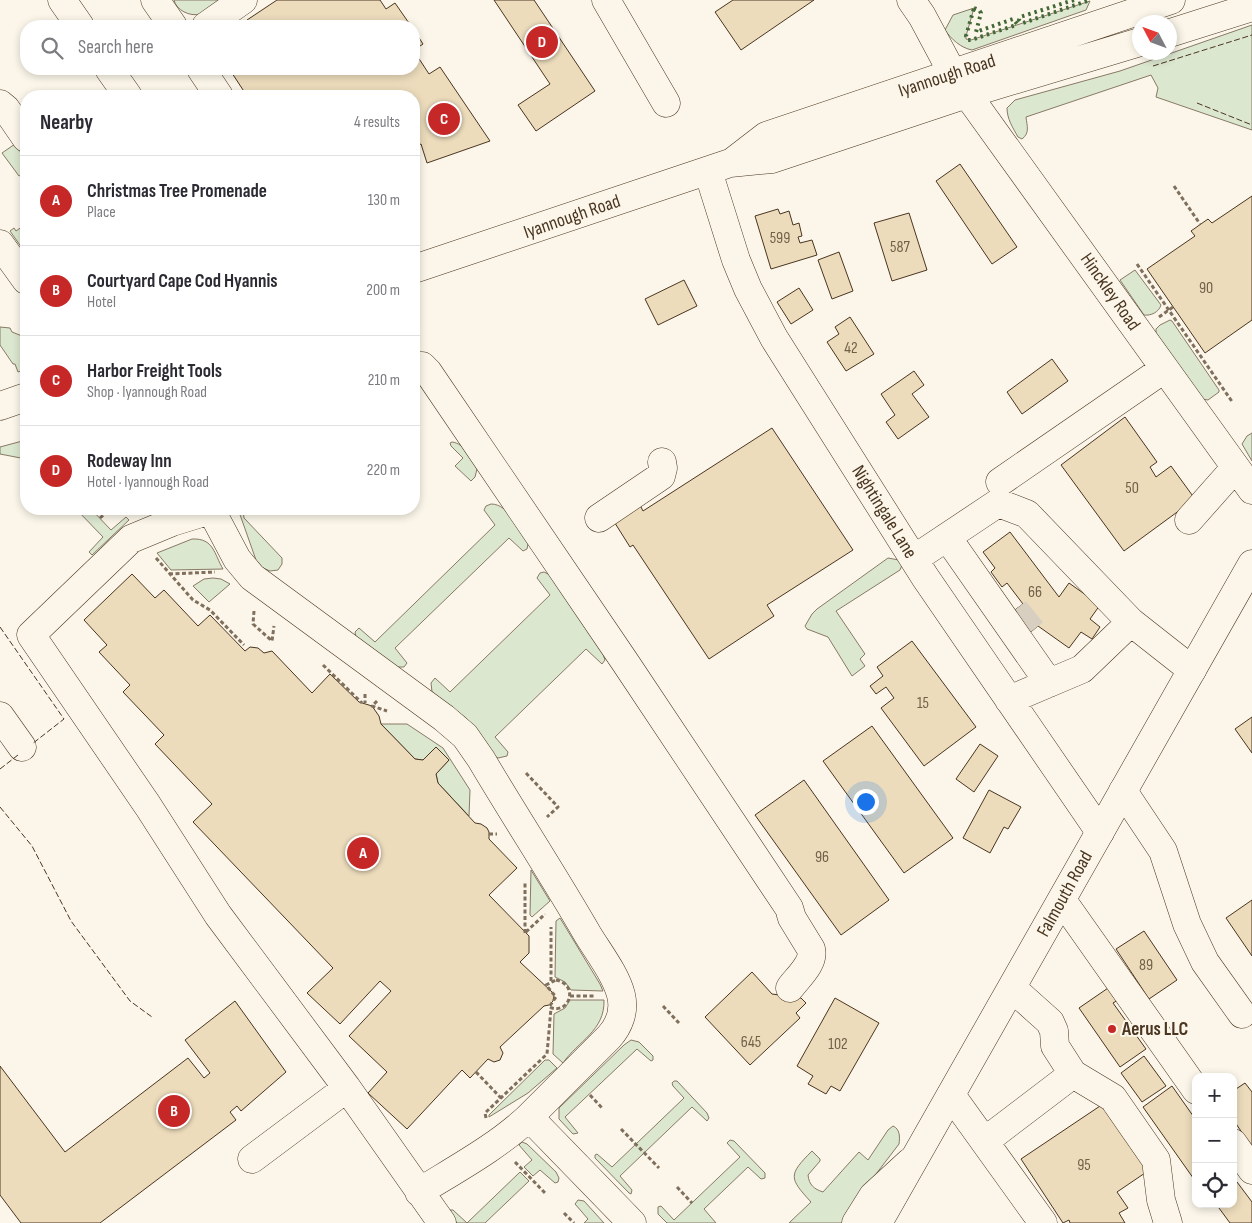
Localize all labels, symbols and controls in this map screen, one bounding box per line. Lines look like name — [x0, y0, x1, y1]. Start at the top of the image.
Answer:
north arrow — [1132, 15, 1177, 60]
search box — [20, 20, 420, 75]
pin: D — [526, 23, 558, 61]
icon: search — [38, 34, 66, 62]
text: Search here — [78, 36, 154, 59]
street label: Iyannough Road — [896, 50, 998, 102]
pin: C — [428, 100, 460, 138]
text: Nearby — [40, 110, 93, 135]
text: 4 results — [354, 113, 400, 132]
text: Christmas Tree Promenade — [87, 180, 267, 203]
street label: Iyannough Road — [521, 190, 623, 244]
text: A — [52, 191, 60, 210]
text: 130 m — [368, 191, 400, 210]
text: Place — [87, 203, 116, 222]
house number: 599 — [770, 229, 790, 248]
house number: 587 — [890, 238, 910, 257]
street label: Hinckley Road — [1075, 249, 1145, 335]
text: Courtyard Cape Cod Hyannis — [87, 270, 278, 293]
house number: 90 — [1199, 279, 1213, 298]
text: B — [52, 281, 60, 300]
text: 200 m — [366, 281, 400, 300]
text: Hotel — [87, 293, 116, 312]
house number: 42 — [844, 339, 858, 358]
text: Harbor Freight Tools — [87, 360, 222, 383]
text: C — [52, 371, 60, 390]
text: 210 m — [368, 371, 400, 390]
text: Shop · Iyannough Road — [87, 383, 207, 402]
text: Rodeway Inn — [87, 450, 172, 473]
text: D — [52, 461, 60, 480]
text: 220 m — [367, 461, 400, 480]
street label: Nightingale Lane — [846, 461, 922, 563]
text: Hotel · Iyannough Road — [87, 473, 209, 492]
house number: 50 — [1125, 479, 1139, 498]
house number: 66 — [1028, 583, 1042, 602]
house number: 15 — [917, 694, 929, 713]
your location — [853, 789, 879, 815]
pin: A — [347, 834, 379, 872]
street label: Falmouth Road — [1032, 847, 1098, 941]
house number: 96 — [815, 848, 829, 867]
house number: 89 — [1139, 956, 1153, 975]
place label: Aerus LLC — [1121, 1018, 1188, 1041]
marker: Aerus LLC — [1106, 1023, 1118, 1035]
house number: 645 — [741, 1033, 761, 1052]
house number: 102 — [828, 1035, 848, 1054]
map controls — [1192, 1073, 1237, 1208]
button: + — [1192, 1073, 1237, 1118]
pin: B — [158, 1092, 190, 1130]
button: − — [1192, 1118, 1237, 1163]
house number: 95 — [1077, 1156, 1091, 1175]
button: locate — [1192, 1163, 1237, 1208]

